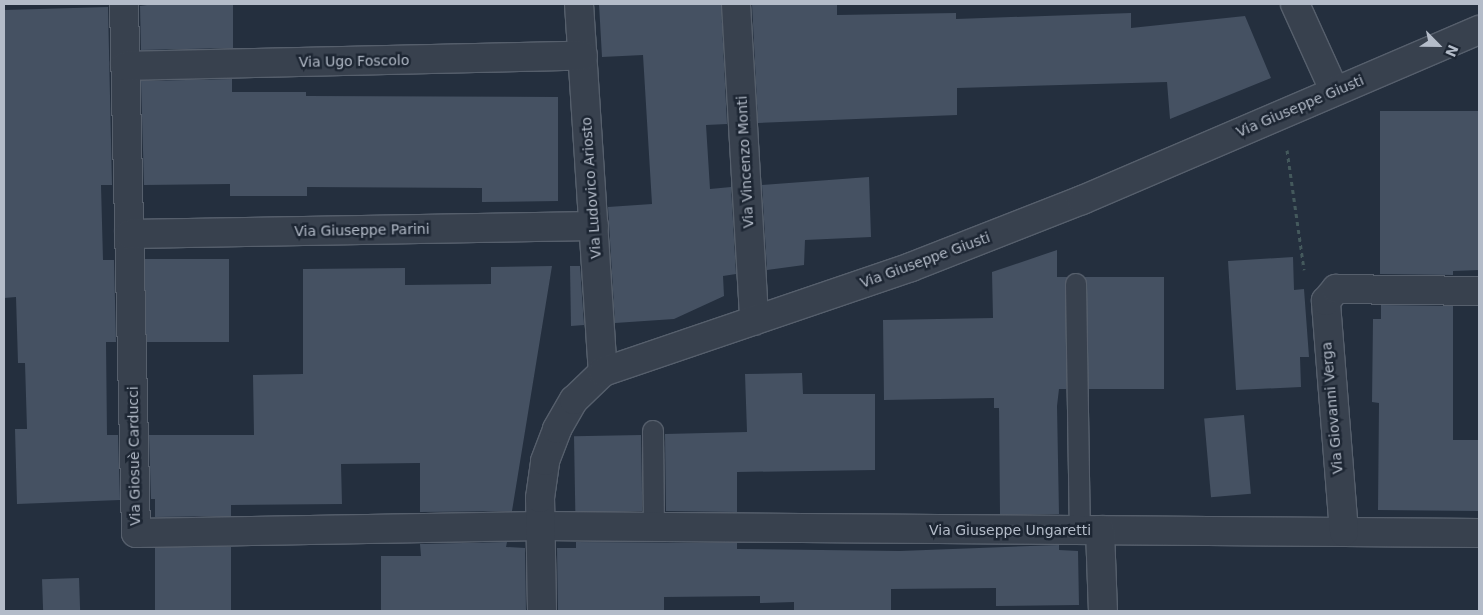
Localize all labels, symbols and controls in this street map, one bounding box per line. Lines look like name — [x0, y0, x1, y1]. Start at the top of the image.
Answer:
north arrow — [1413, 20, 1463, 70]
text: N — [1442, 42, 1461, 59]
street label: Via Ugo Foscolo — [299, 52, 409, 70]
street label: Via Giuseppe Giusti — [1234, 72, 1366, 140]
street label: Via Vincenzo Monti — [733, 95, 757, 229]
street label: Via Ludovico Ariosto — [578, 117, 604, 259]
street label: Via Giuseppe Parini — [294, 220, 430, 240]
street label: Via Giuseppe Giusti — [858, 229, 992, 291]
street label: Via Giovanni Verga — [1318, 341, 1346, 475]
street label: Via Giosuè Carducci — [124, 386, 144, 526]
street label: Via Giuseppe Ungaretti — [929, 522, 1091, 538]

